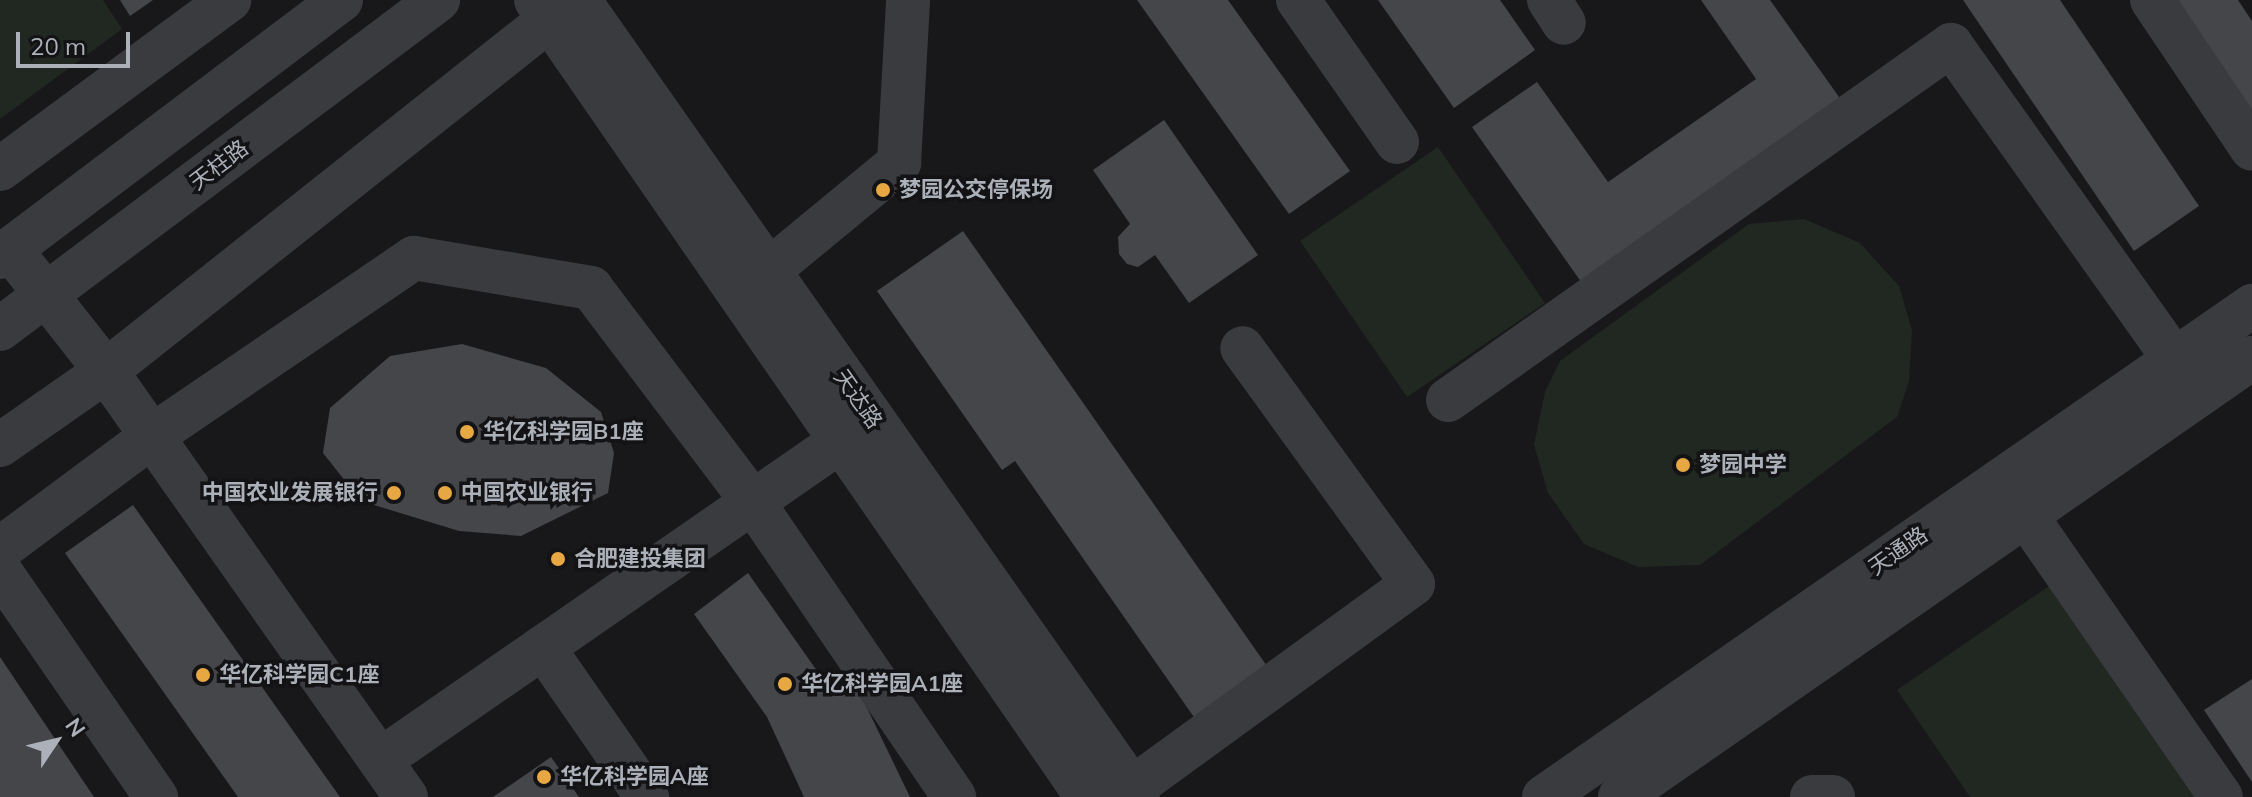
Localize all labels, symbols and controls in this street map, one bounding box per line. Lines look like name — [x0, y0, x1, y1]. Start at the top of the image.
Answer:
scale bar — [20, 16, 134, 66]
text: 20 m — [30, 31, 86, 61]
street label: 天柱路 — [185, 135, 253, 195]
place label: 梦园公交停保场 — [899, 177, 1053, 203]
marker: 梦园公交停保场 — [874, 181, 892, 199]
street label: 天达路 — [828, 364, 888, 434]
place label: 华亿科学园B1座 — [483, 419, 643, 445]
marker: 华亿科学园B1座 — [458, 423, 476, 441]
place label: 梦园中学 — [1699, 452, 1787, 478]
marker: 梦园中学 — [1674, 456, 1692, 474]
place label: 中国农业发展银行 — [202, 480, 378, 506]
place label: 中国农业银行 — [461, 480, 593, 506]
marker: 中国农业发展银行 — [385, 484, 403, 502]
marker: 中国农业银行 — [436, 484, 454, 502]
street label: 天通路 — [1863, 521, 1933, 581]
place label: 合肥建投集团 — [574, 546, 706, 572]
marker: 合肥建投集团 — [549, 550, 567, 568]
place label: 华亿科学园C1座 — [219, 662, 379, 688]
marker: 华亿科学园C1座 — [194, 666, 212, 684]
place label: 华亿科学园A1座 — [801, 671, 963, 697]
marker: 华亿科学园A1座 — [776, 675, 794, 693]
north arrow — [16, 701, 96, 781]
text: N — [59, 712, 92, 742]
place label: 华亿科学园A座 — [560, 764, 708, 790]
marker: 华亿科学园A座 — [535, 768, 553, 786]

